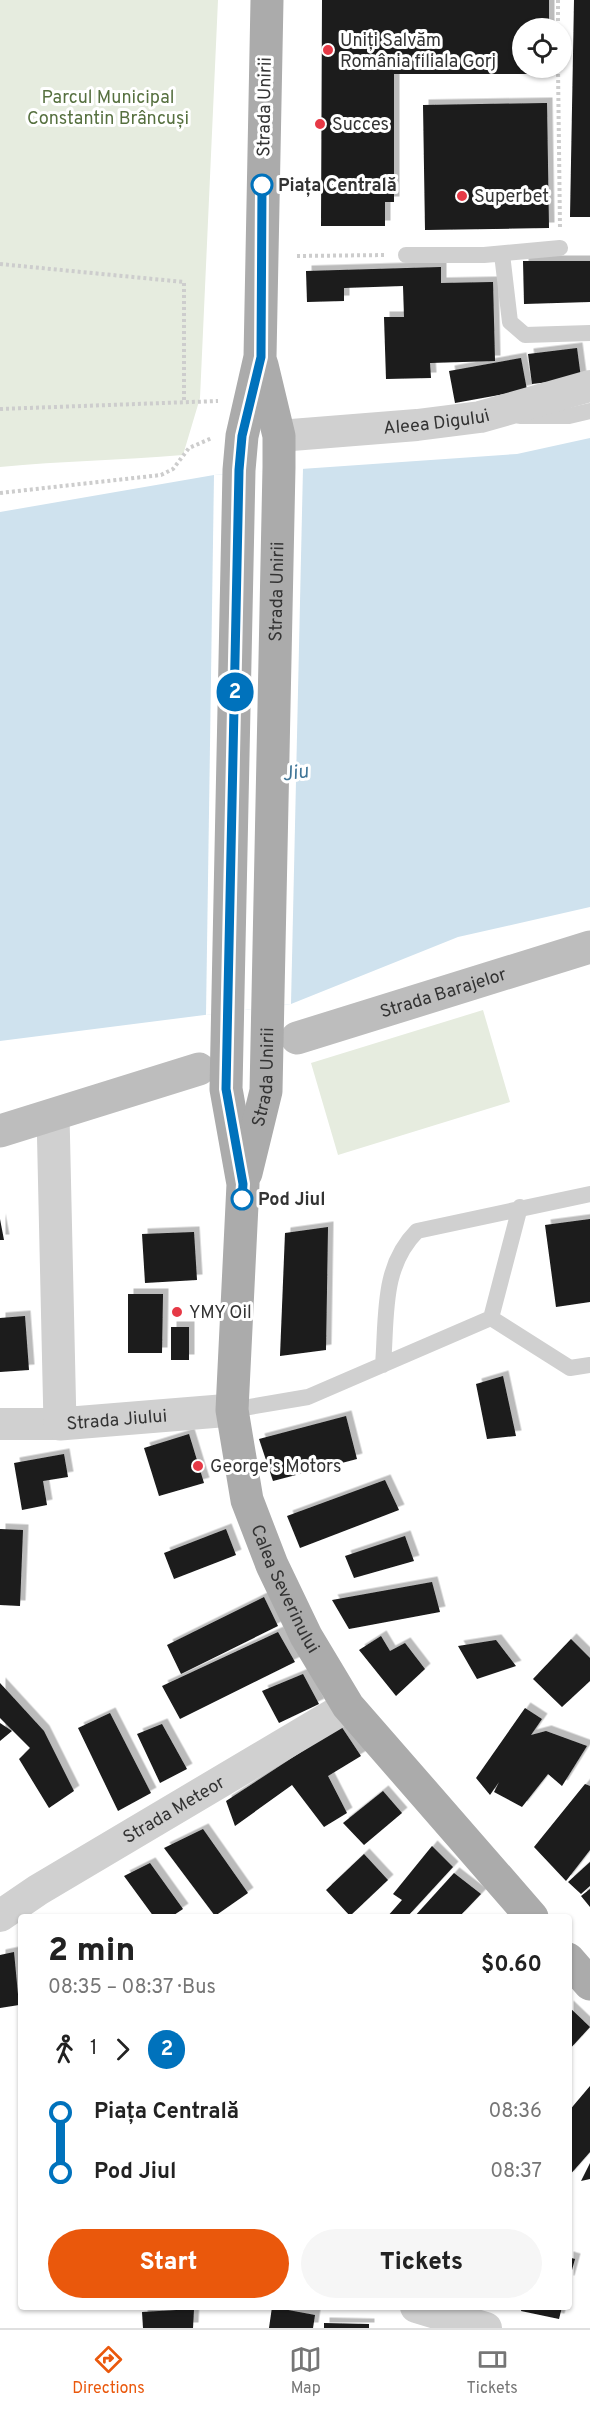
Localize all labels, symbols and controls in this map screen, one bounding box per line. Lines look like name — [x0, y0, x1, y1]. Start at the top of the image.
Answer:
map controls — [512, 18, 572, 78]
button: locate — [512, 18, 572, 78]
place label: Uniți Salvăm România filiala Gorj — [340, 30, 496, 74]
marker: Uniți Salvăm România filiala Gorj — [321, 43, 335, 57]
street label: Strada Unirii — [253, 57, 278, 157]
park label: Parcul Municipal Constantin Brâncuși — [27, 87, 189, 131]
place label: Succes — [332, 114, 389, 137]
marker: Succes — [313, 117, 327, 131]
marker: Piața Centrală — [251, 174, 273, 196]
place label: Piața Centrală — [278, 175, 397, 198]
place label: Superbet — [474, 186, 549, 209]
marker: Superbet — [455, 189, 469, 203]
street label: Aleea Digului — [382, 405, 493, 441]
street label: Strada Unirii — [265, 541, 290, 642]
line badge: 2 — [216, 672, 254, 712]
text: 2 — [229, 679, 241, 706]
water label: Jiu — [281, 759, 311, 789]
street label: Strada Barajelor — [377, 964, 510, 1025]
street label: Strada Unirii — [248, 1027, 280, 1130]
marker: Pod Jiul — [231, 1188, 253, 1210]
place label: Pod Jiul — [258, 1189, 326, 1212]
place label: YMY Oil — [189, 1302, 252, 1325]
marker: YMY Oil — [170, 1305, 184, 1319]
street label: Strada Jiului — [66, 1405, 168, 1436]
place label: George's Motors — [210, 1456, 341, 1479]
marker: George's Motors — [191, 1459, 205, 1473]
street label: Calea Severinului — [245, 1522, 324, 1658]
street label: Strada Meteor — [119, 1772, 230, 1850]
text: 2 min — [48, 1931, 135, 1973]
text: $0.60 — [481, 1952, 542, 1979]
text: 08:35 – 08:37 · Bus — [48, 1975, 216, 2001]
icon: walk — [48, 2033, 81, 2066]
icon: forward — [106, 2033, 139, 2066]
text: 1 — [90, 2036, 97, 2062]
text: 2 — [160, 2036, 173, 2063]
text: Piața Centrală — [94, 2099, 239, 2126]
text: 08:36 — [488, 2099, 542, 2125]
text: Pod Jiul — [94, 2159, 176, 2186]
text: 08:37 — [490, 2159, 542, 2185]
button: Start — [48, 2229, 289, 2298]
button: Tickets — [301, 2229, 542, 2298]
tab: Directions — [72, 2343, 145, 2399]
tab: Map — [289, 2343, 322, 2399]
tab: Tickets — [467, 2343, 518, 2399]

